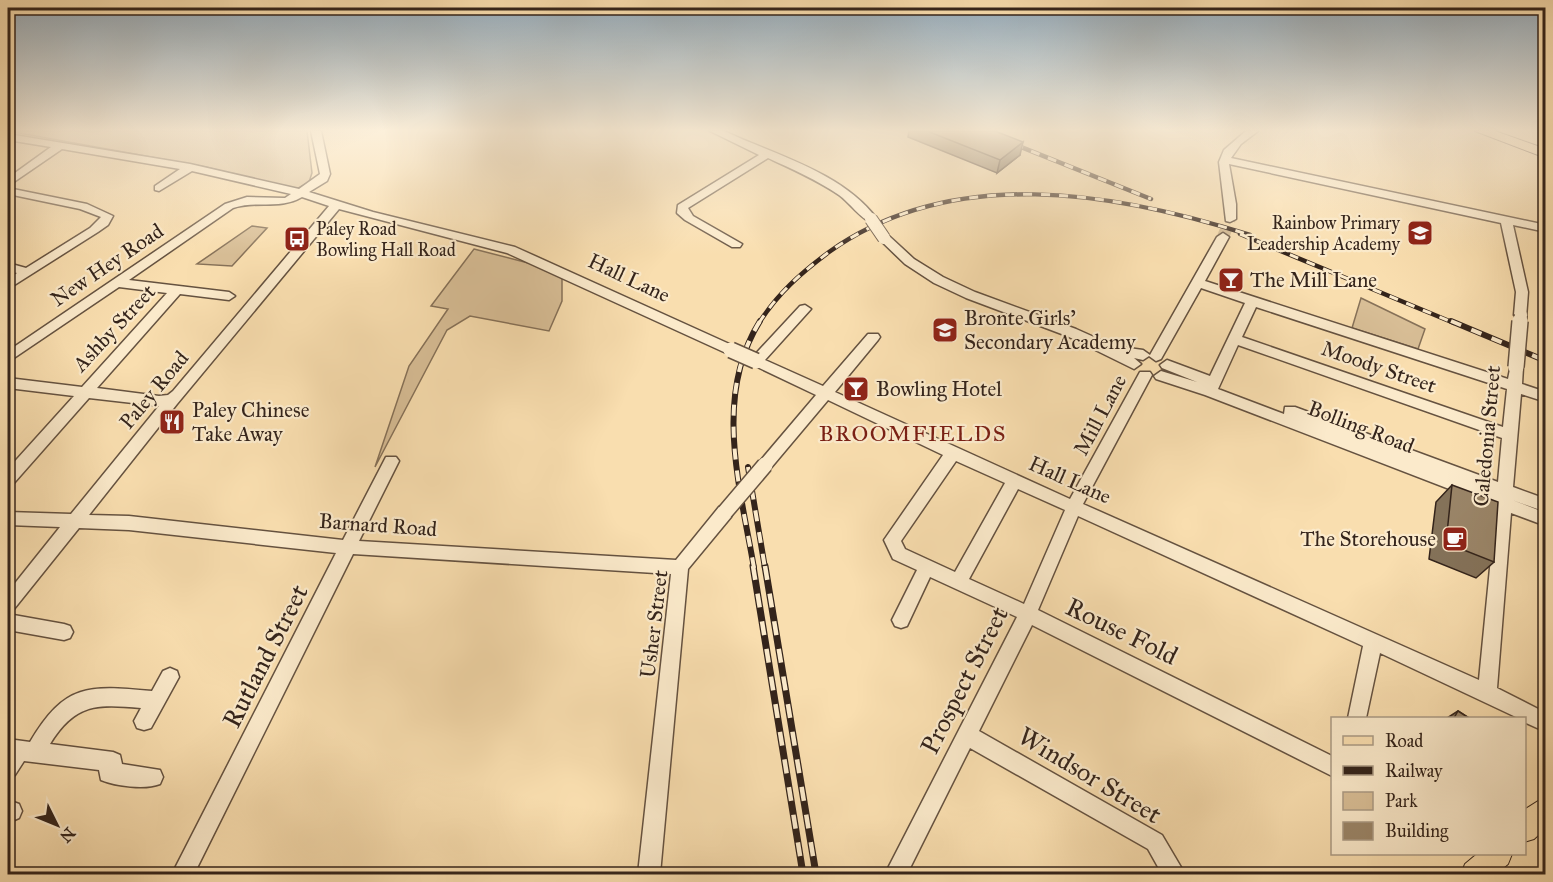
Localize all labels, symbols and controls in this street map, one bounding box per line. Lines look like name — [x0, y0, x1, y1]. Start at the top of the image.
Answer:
place label: Rainbow Primary Leadership Academy — [1247, 212, 1401, 255]
street label: New Hey Road — [46, 218, 169, 312]
place label: Paley Road Bowling Hall Road — [316, 218, 456, 262]
school or university icon: Rainbow Primary Leadership Academy — [1405, 218, 1435, 248]
bus stop icon: Paley Road Bowling Hall Road — [282, 224, 312, 254]
street label: Hall Lane — [584, 248, 674, 308]
bar icon: The Mill Lane — [1216, 265, 1246, 295]
place label: The Mill Lane — [1250, 267, 1377, 293]
street label: Ashby Street — [66, 279, 161, 378]
place label: Bronte Girls' Secondary Academy — [964, 305, 1137, 355]
school or university icon: Bronte Girls' Secondary Academy — [930, 315, 960, 345]
street label: Moody Street — [1318, 335, 1440, 399]
street label: Paley Road — [114, 345, 194, 434]
street label: Caledonia Street — [1468, 364, 1506, 508]
street label: Mill Lane — [1068, 370, 1132, 460]
bar icon: Bowling Hotel — [841, 374, 871, 404]
place label: Bowling Hotel — [876, 376, 1002, 402]
street label: Bolling Road — [1304, 395, 1418, 459]
place label: Paley Chinese Take Away — [192, 397, 310, 447]
restaurant icon: Paley Chinese Take Away — [157, 407, 187, 437]
district label: BROOMFIELDS — [819, 420, 1007, 447]
street label: Hall Lane — [1025, 450, 1115, 510]
street label: Barnard Road — [318, 508, 438, 542]
cafe icon: The Storehouse — [1440, 524, 1470, 554]
place label: The Storehouse — [1300, 526, 1436, 552]
street label: Usher Street — [634, 568, 674, 680]
street label: Rutland Street — [215, 579, 315, 733]
street label: Rouse Fold — [1061, 590, 1183, 672]
street label: Prospect Street — [913, 601, 1015, 759]
legend — [1331, 717, 1526, 855]
street label: Windsor Street — [1013, 720, 1167, 830]
text: Road — [1385, 730, 1423, 752]
text: Railway — [1385, 760, 1443, 782]
text: Park — [1385, 790, 1418, 812]
north arrow — [27, 795, 87, 855]
text: Building — [1385, 820, 1449, 843]
text: N — [56, 823, 79, 847]

